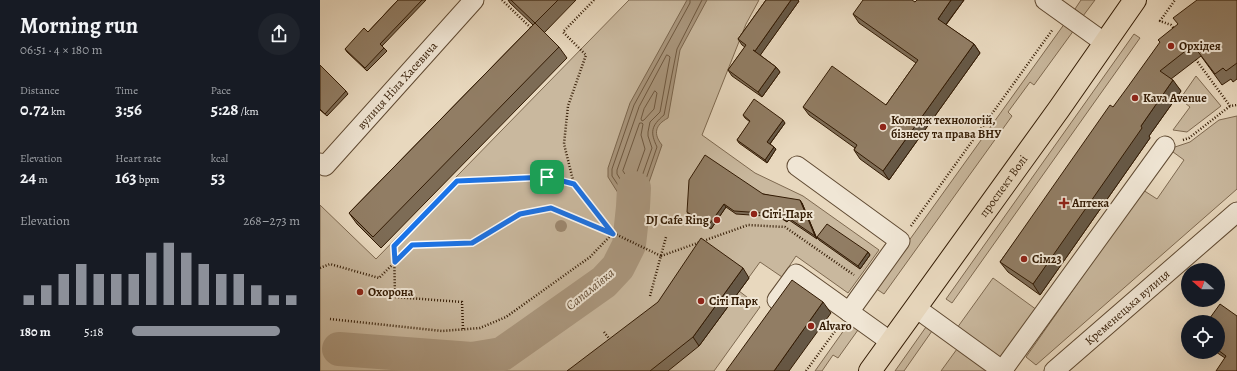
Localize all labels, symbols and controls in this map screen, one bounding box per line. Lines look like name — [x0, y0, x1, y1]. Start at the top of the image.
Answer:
text: Morning run — [20, 11, 138, 41]
button: share — [258, 13, 300, 55]
street label: вулиця Ніла Хасевича — [354, 38, 441, 133]
place label: Орхідея — [1179, 38, 1221, 54]
text: 06:51 · 4 × 180 m — [20, 41, 102, 58]
marker: Орхідея — [1166, 41, 1176, 51]
text: Distance — [20, 83, 59, 98]
text: Time — [115, 83, 138, 98]
text: Pace — [211, 83, 231, 98]
place label: Kava Avenue — [1143, 90, 1207, 106]
marker: Kava Avenue — [1130, 93, 1140, 103]
text: 0.72 — [20, 98, 49, 121]
text: 3:56 — [115, 98, 142, 121]
text: 5:28 — [211, 98, 238, 121]
text: km — [49, 104, 66, 119]
text: /km — [238, 104, 259, 119]
place label: Коледж технологій, бізнесу та права ВНУ — [891, 112, 1002, 142]
marker: Коледж технологій, бізнесу та права ВНУ — [878, 122, 888, 132]
text: Elevation — [20, 151, 62, 166]
text: Heart rate — [115, 151, 161, 166]
text: kcal — [211, 151, 228, 166]
street label: проспект Волі — [975, 152, 1031, 220]
pin — [530, 160, 564, 194]
text: 24 — [20, 166, 36, 189]
text: 163 — [115, 166, 137, 189]
text: 53 — [211, 166, 225, 189]
icon: arrive — [536, 166, 558, 188]
text: m — [36, 172, 48, 187]
text: bpm — [137, 172, 159, 187]
place label: Аптека — [1071, 195, 1110, 211]
marker: Аптека — [1059, 198, 1069, 208]
place label: Сіті-Парк — [762, 206, 813, 222]
marker: Сіті-Парк — [749, 209, 759, 219]
text: Elevation — [20, 212, 70, 229]
text: 268–273 m — [243, 212, 300, 229]
place label: DJ Cafe Ring — [646, 212, 710, 228]
marker: DJ Cafe Ring — [712, 215, 722, 225]
place label: Сім23 — [1032, 251, 1062, 267]
marker: Сім23 — [1019, 254, 1029, 264]
north arrow — [1181, 263, 1225, 307]
map controls — [1181, 263, 1225, 359]
water label: Сапалаївка — [562, 264, 618, 314]
street label: Кременецька вулиця — [1081, 266, 1173, 349]
place label: Охорона — [368, 284, 414, 300]
marker: Охорона — [355, 287, 365, 297]
place label: Сіті Парк — [709, 293, 758, 309]
marker: Сіті Парк — [696, 296, 706, 306]
button: locate — [1181, 315, 1225, 359]
place label: Alvaro — [818, 318, 852, 334]
marker: Alvaro — [806, 321, 816, 331]
text: 180 m — [20, 323, 51, 340]
text: 5:18 — [84, 323, 103, 340]

